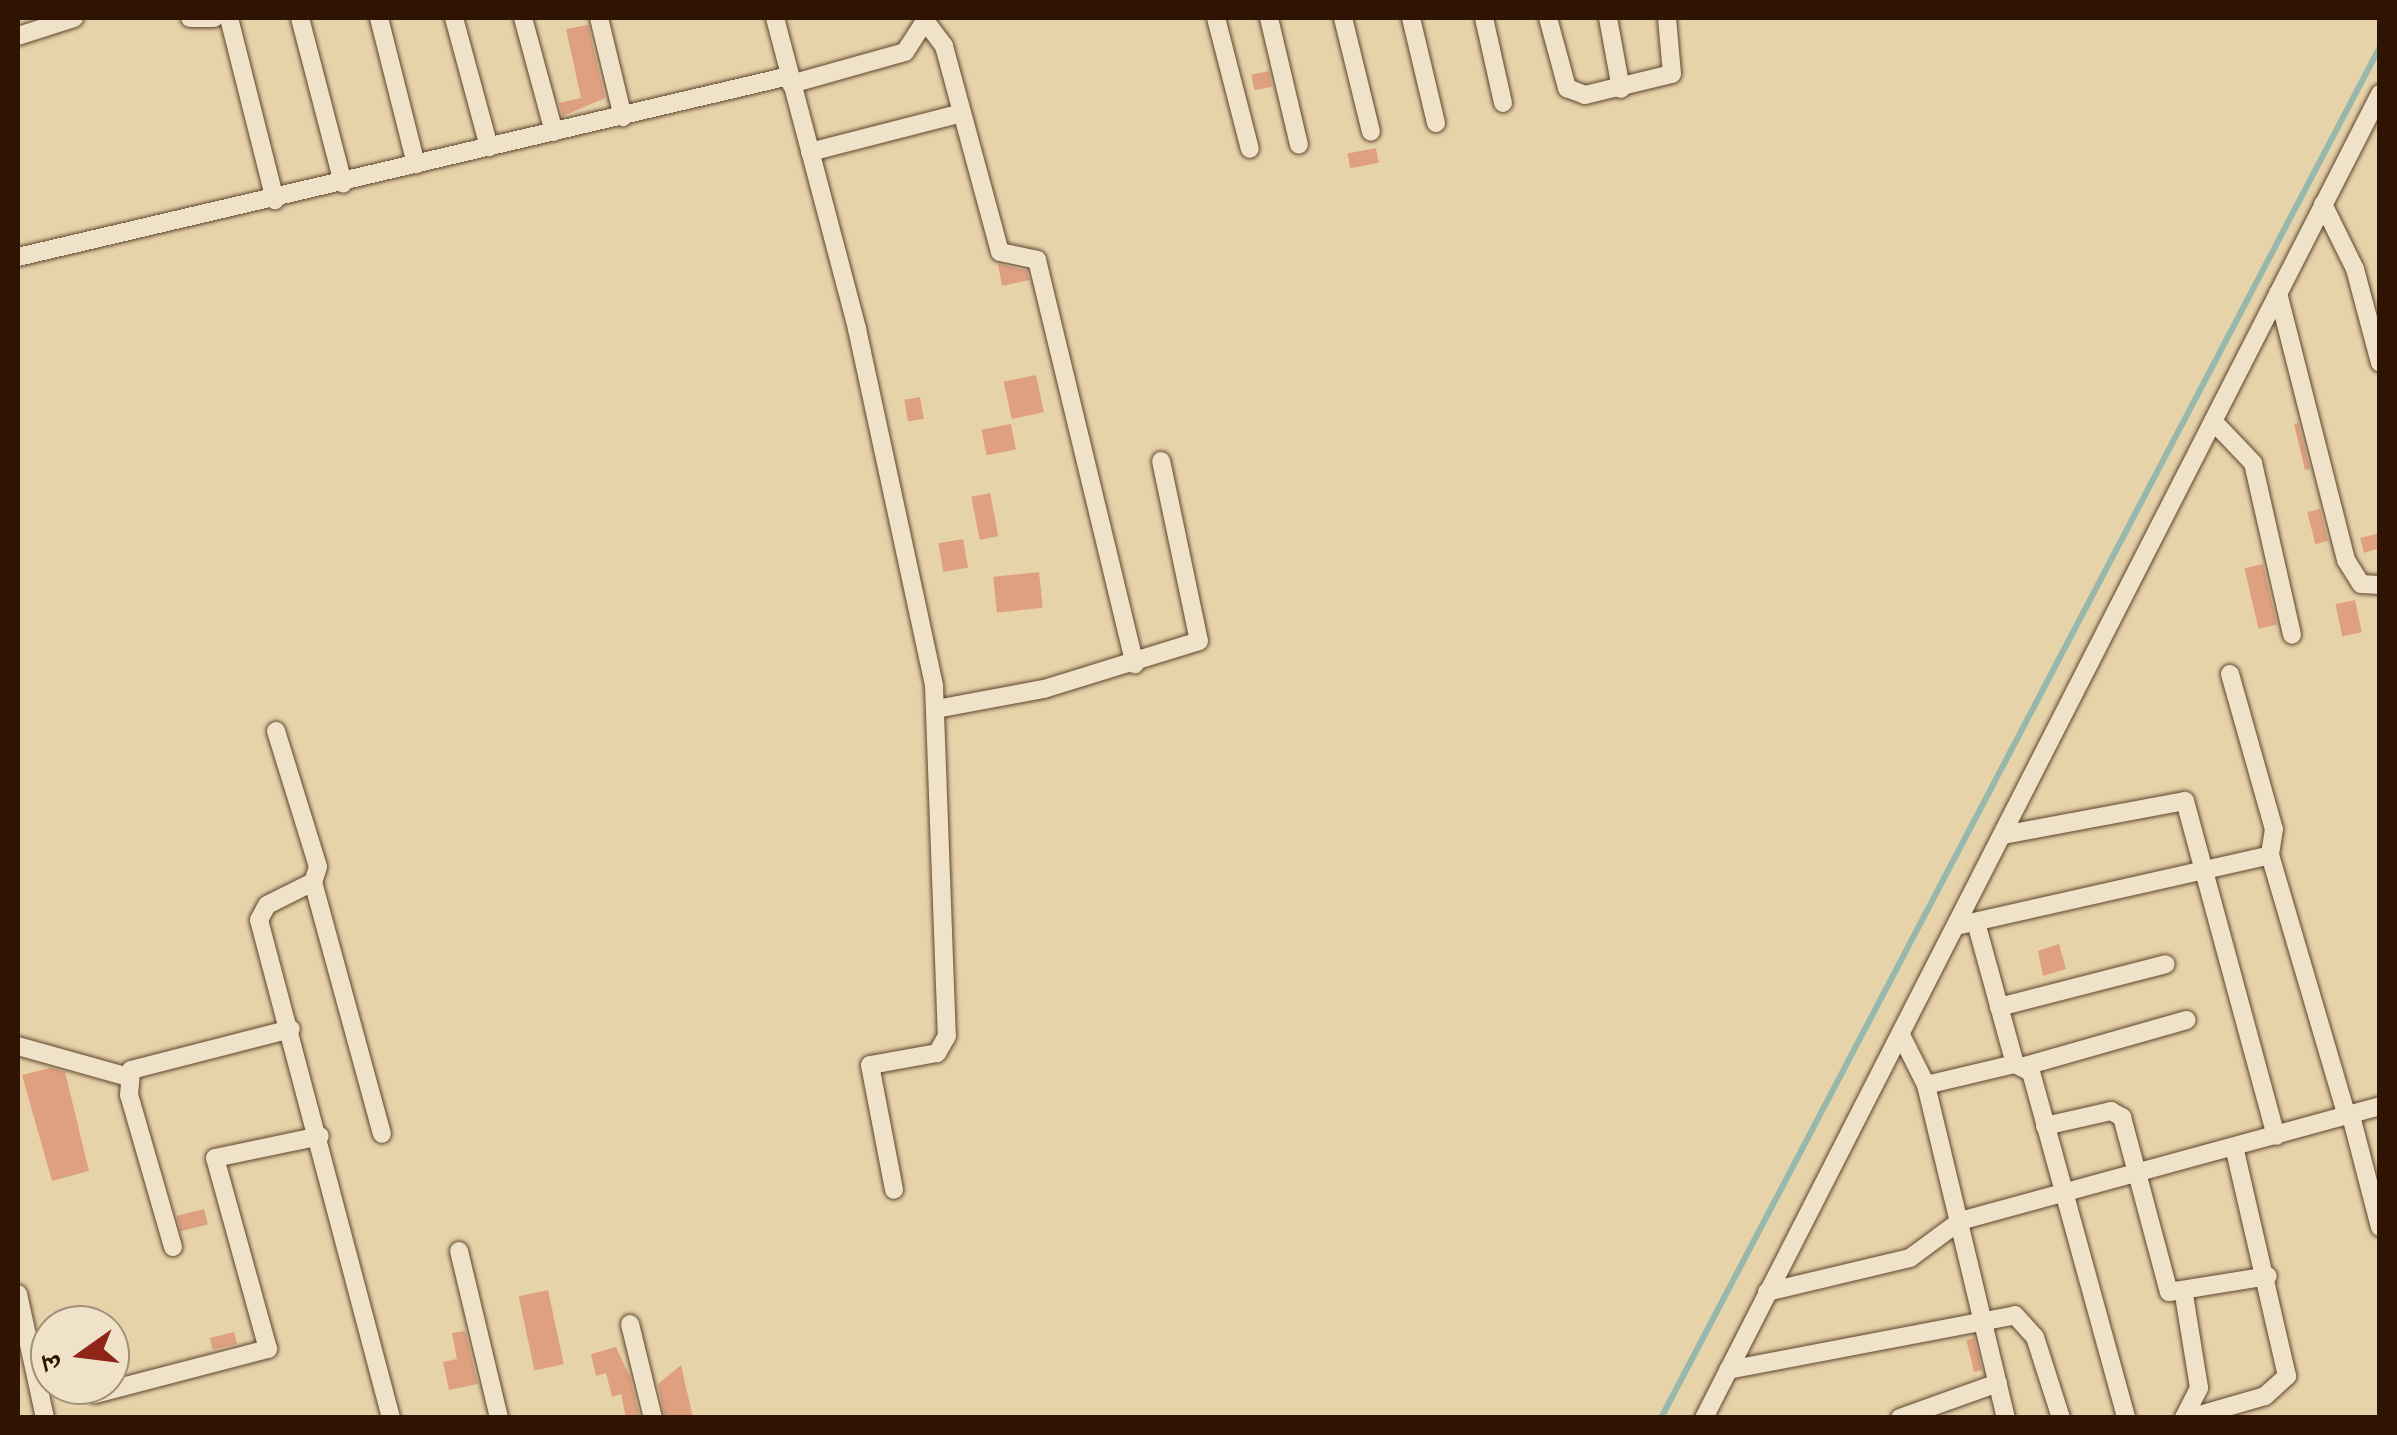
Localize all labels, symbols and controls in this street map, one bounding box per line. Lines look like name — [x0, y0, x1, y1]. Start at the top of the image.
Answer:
north arrow — [30, 1305, 130, 1405]
text: उ — [34, 1351, 71, 1373]

